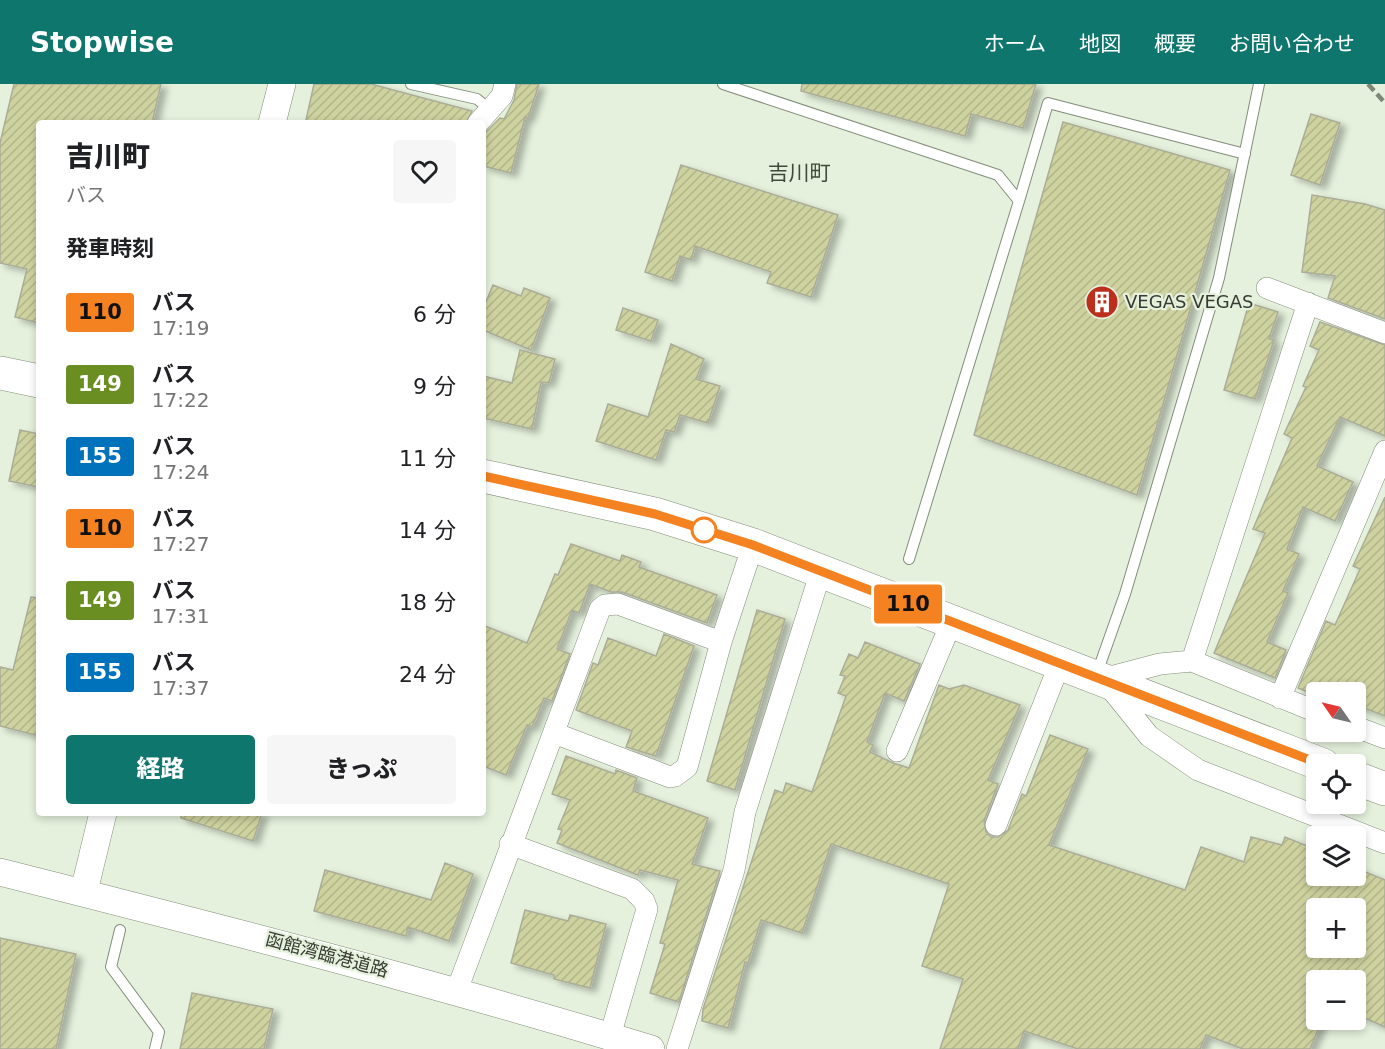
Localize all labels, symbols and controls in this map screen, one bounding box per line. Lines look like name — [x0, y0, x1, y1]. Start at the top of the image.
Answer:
text: Stopwise — [30, 26, 174, 59]
text: ホーム — [984, 32, 1046, 56]
text: 地図 — [1079, 32, 1121, 56]
text: 概要 — [1154, 32, 1196, 56]
text: お問い合わせ — [1229, 32, 1355, 56]
text: 吉川町 — [66, 140, 150, 173]
button: heart — [393, 140, 456, 203]
district label: 吉川町 — [768, 161, 831, 185]
text: バス — [66, 183, 106, 207]
text: 発車時刻 — [66, 236, 154, 261]
building icon: VEGAS VEGAS — [1084, 284, 1120, 320]
text: バス — [152, 290, 196, 315]
place label: VEGAS VEGAS — [1125, 291, 1253, 312]
text: 110 — [78, 300, 122, 324]
text: 6 分 — [413, 302, 456, 327]
text: 17:19 — [152, 316, 209, 340]
text: バス — [152, 362, 196, 387]
text: 149 — [78, 372, 122, 396]
text: 9 分 — [413, 374, 456, 399]
text: 17:22 — [152, 388, 209, 412]
text: バス — [152, 434, 196, 459]
text: 155 — [78, 444, 122, 468]
text: 11 分 — [399, 446, 456, 471]
text: 17:24 — [152, 460, 209, 484]
text: バス — [152, 506, 196, 531]
text: 110 — [78, 516, 122, 540]
unlabelled marker — [691, 517, 717, 543]
text: 14 分 — [399, 518, 456, 543]
text: 17:27 — [152, 532, 209, 556]
text: バス — [152, 578, 196, 603]
line badge: 110 — [874, 584, 942, 624]
text: 149 — [78, 588, 122, 612]
text: 18 分 — [399, 590, 456, 615]
text: 110 — [886, 592, 930, 616]
text: 17:31 — [152, 604, 209, 628]
text: バス — [152, 650, 196, 675]
text: 155 — [78, 660, 122, 684]
text: 24 分 — [399, 662, 456, 687]
text: 17:37 — [152, 676, 209, 700]
north arrow — [1306, 682, 1366, 742]
map controls — [1306, 682, 1366, 1030]
button: 経路 — [66, 735, 255, 804]
button: きっぷ — [267, 735, 456, 804]
button: locate — [1306, 754, 1366, 814]
button: layers — [1306, 826, 1366, 886]
button: + — [1306, 898, 1366, 958]
street label: 函館湾臨港道路 — [264, 928, 391, 981]
button: − — [1306, 970, 1366, 1030]

